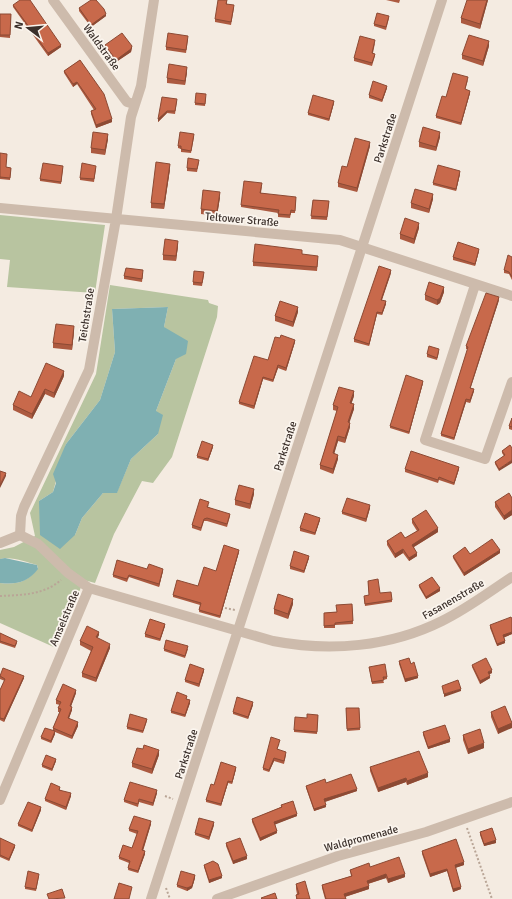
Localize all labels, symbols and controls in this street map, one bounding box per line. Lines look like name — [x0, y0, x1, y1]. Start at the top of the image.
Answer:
north arrow — [8, 8, 48, 48]
text: N — [12, 20, 26, 31]
street label: Waldstraße — [80, 22, 123, 73]
street label: Parkstraße — [371, 112, 400, 165]
street label: Teltower Straße — [204, 210, 279, 229]
street label: Teichstraße — [76, 287, 97, 343]
street label: Parkstraße — [271, 420, 300, 473]
street label: Fasanenstraße — [420, 576, 487, 622]
street label: Amselstraße — [47, 588, 82, 648]
street label: Parkstraße — [172, 728, 201, 781]
street label: Waldpromenade — [323, 822, 400, 855]

